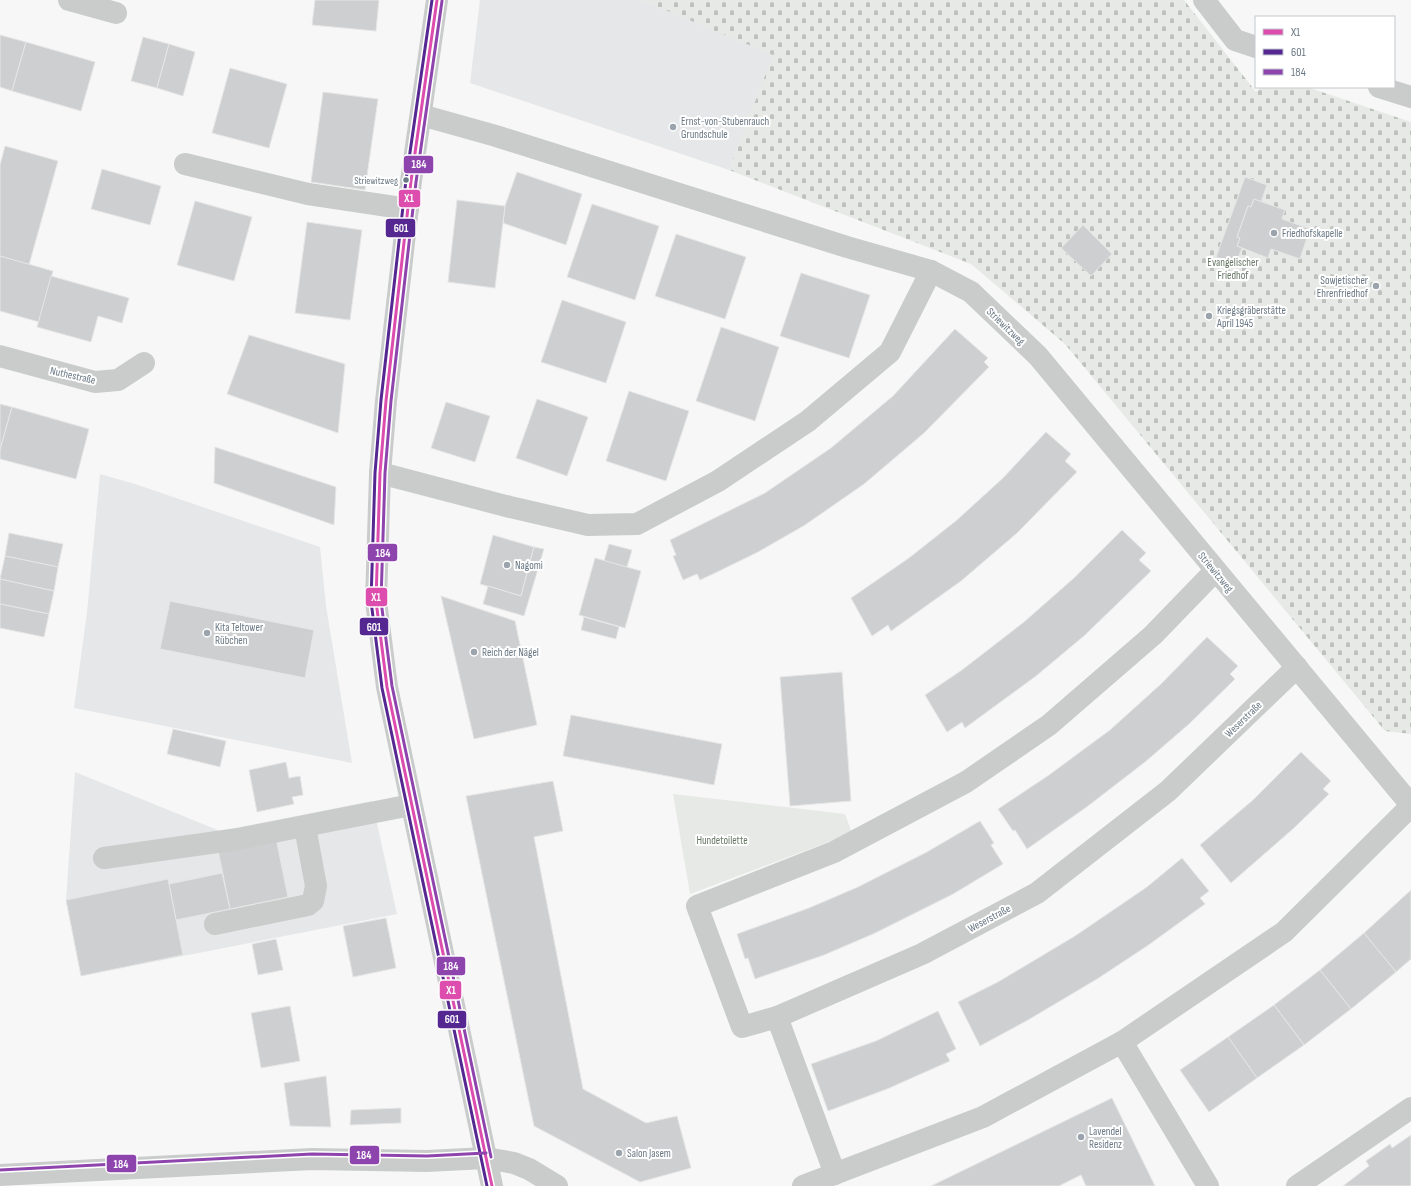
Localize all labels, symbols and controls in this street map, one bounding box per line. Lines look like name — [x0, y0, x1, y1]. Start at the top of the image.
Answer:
legend — [1255, 16, 1395, 88]
text: X1 — [1290, 25, 1301, 40]
text: 601 — [1291, 45, 1307, 60]
text: 184 — [1291, 65, 1306, 80]
place label: Ernst-von-Stubenrauch Grundschule — [681, 115, 770, 141]
marker: Ernst-von-Stubenrauch Grundschule — [668, 122, 678, 132]
line badge: 184 — [403, 155, 434, 174]
text: 184 — [412, 158, 426, 171]
place label: Striewitzweg — [354, 175, 398, 187]
marker: Striewitzweg — [401, 175, 411, 185]
line badge: X1 — [398, 189, 421, 208]
text: X1 — [403, 192, 414, 205]
line badge: 601 — [385, 218, 416, 238]
text: 601 — [394, 222, 409, 235]
place label: Friedhofskapelle — [1282, 227, 1343, 240]
marker: Friedhofskapelle — [1269, 228, 1279, 238]
park label: Evangelischer Friedhof — [1207, 256, 1259, 282]
place label: Sowjetischer Ehrenfriedhof — [1317, 274, 1369, 300]
marker: Sowjetischer Ehrenfriedhof — [1371, 281, 1381, 291]
place label: Kriegsgräberstätte April 1945 — [1216, 304, 1286, 330]
street label: Striewitzweg — [984, 305, 1028, 348]
marker: Kriegsgräberstätte April 1945 — [1204, 311, 1214, 321]
street label: Nuthestraße — [49, 364, 97, 387]
line badge: 184 — [367, 543, 398, 562]
text: 184 — [376, 547, 390, 560]
street label: Striewitzweg — [1195, 550, 1236, 595]
place label: Nagomi — [515, 559, 543, 572]
marker: Nagomi — [502, 560, 512, 570]
line badge: X1 — [365, 587, 388, 607]
text: X1 — [370, 591, 381, 604]
line badge: 601 — [359, 617, 389, 636]
place label: Kita Teltower Rübchen — [215, 621, 263, 647]
text: 601 — [367, 621, 382, 634]
marker: Kita Teltower Rübchen — [202, 628, 212, 638]
place label: Reich der Nägel — [482, 646, 539, 659]
marker: Reich der Nägel — [469, 647, 479, 657]
street label: Weserstraße — [1222, 699, 1265, 740]
park label: Hundetoilette — [696, 834, 748, 847]
street label: Weserstraße — [966, 902, 1013, 935]
line badge: 184 — [436, 956, 466, 976]
text: 184 — [444, 960, 458, 973]
line badge: X1 — [439, 980, 462, 1000]
text: X1 — [445, 984, 456, 997]
line badge: 601 — [437, 1010, 467, 1029]
text: 601 — [445, 1013, 460, 1026]
place label: Lavendel Residenz — [1089, 1125, 1122, 1151]
marker: Lavendel Residenz — [1076, 1132, 1086, 1142]
line badge: 184 — [349, 1145, 380, 1165]
place label: Salon Jasem — [627, 1147, 671, 1160]
marker: Salon Jasem — [614, 1148, 624, 1158]
text: 184 — [357, 1149, 371, 1162]
line badge: 184 — [106, 1154, 137, 1173]
text: 184 — [114, 1158, 128, 1171]

